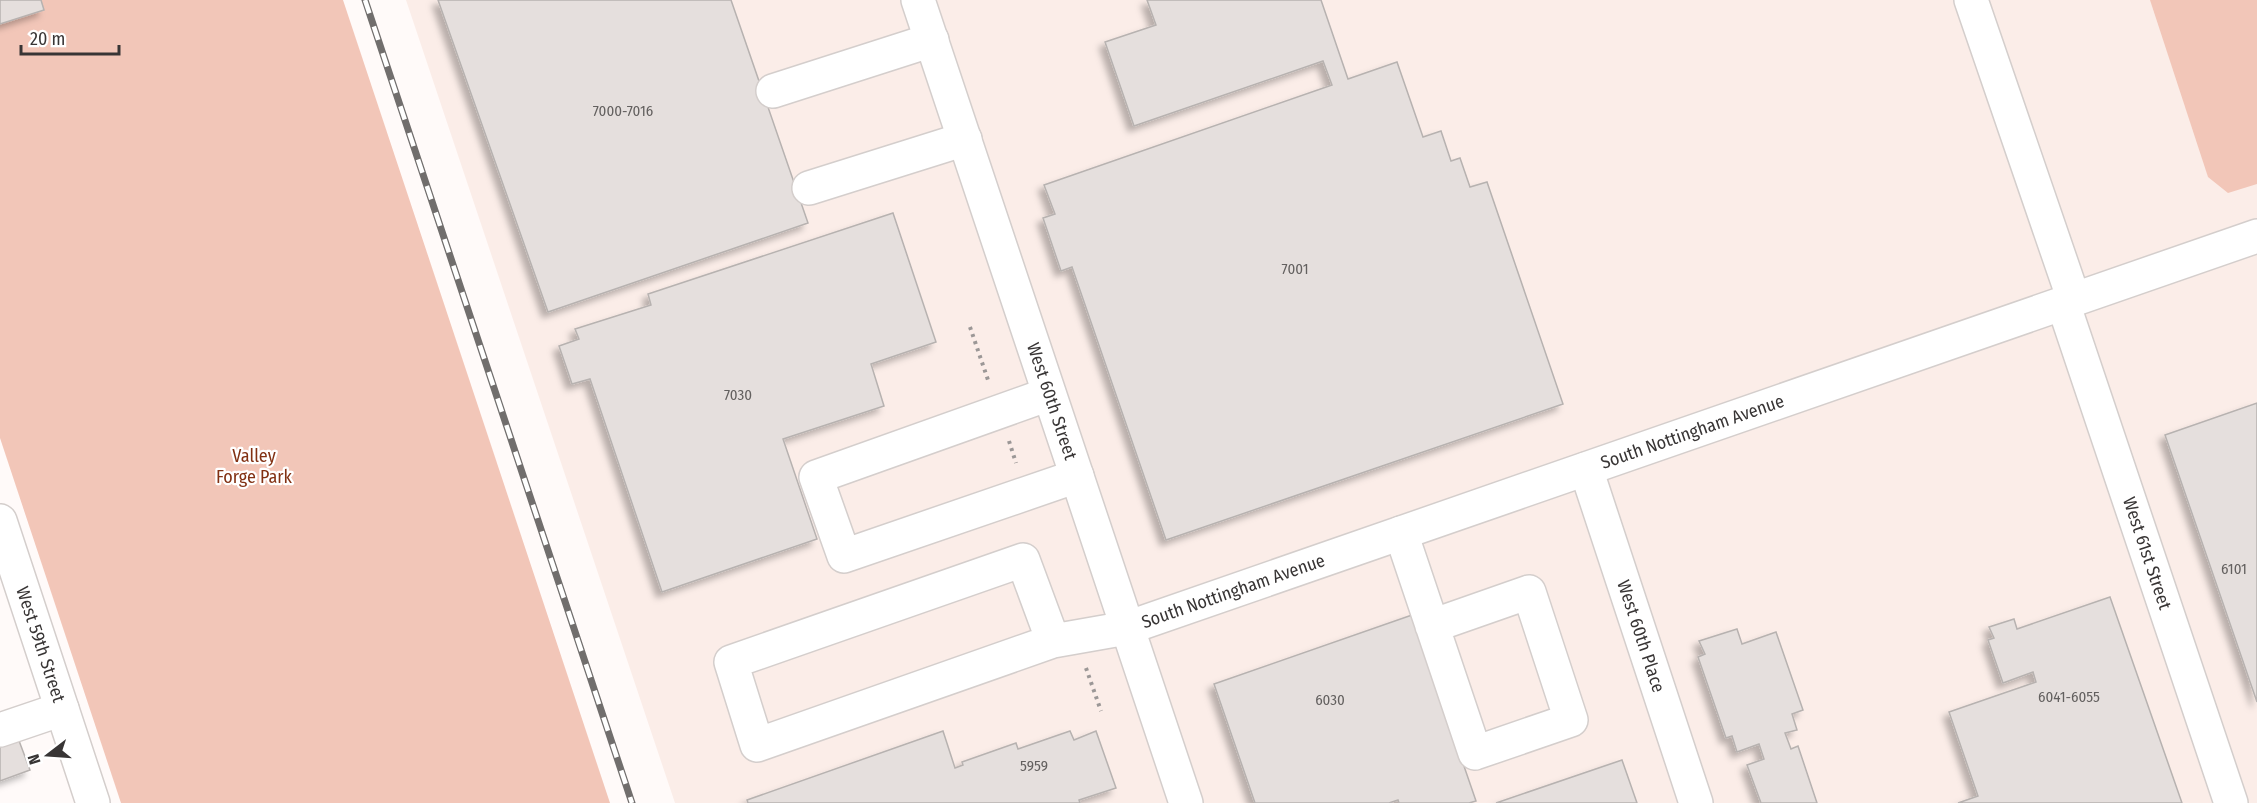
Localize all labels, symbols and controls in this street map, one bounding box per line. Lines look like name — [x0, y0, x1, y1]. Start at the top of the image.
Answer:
scale bar — [21, 18, 118, 56]
text: 20 m — [30, 28, 65, 50]
house number: 7000-7016 — [593, 102, 653, 120]
house number: 7001 — [1281, 260, 1309, 278]
street label: West 60th Street — [1022, 340, 1082, 463]
house number: 7030 — [724, 386, 752, 404]
street label: South Nottingham Avenue — [1598, 390, 1787, 474]
park label: Valley Forge Park — [216, 445, 293, 488]
street label: West 61st Street — [2118, 494, 2176, 612]
street label: South Nottingham Avenue — [1139, 549, 1328, 633]
house number: 6101 — [2221, 560, 2247, 578]
street label: West 60th Place — [1612, 577, 1670, 695]
street label: West 59th Street — [11, 584, 70, 705]
house number: 6041-6055 — [2038, 688, 2100, 706]
house number: 6030 — [1315, 691, 1345, 709]
north arrow — [18, 725, 78, 785]
text: N — [24, 752, 45, 767]
house number: 5959 — [1020, 757, 1048, 775]

